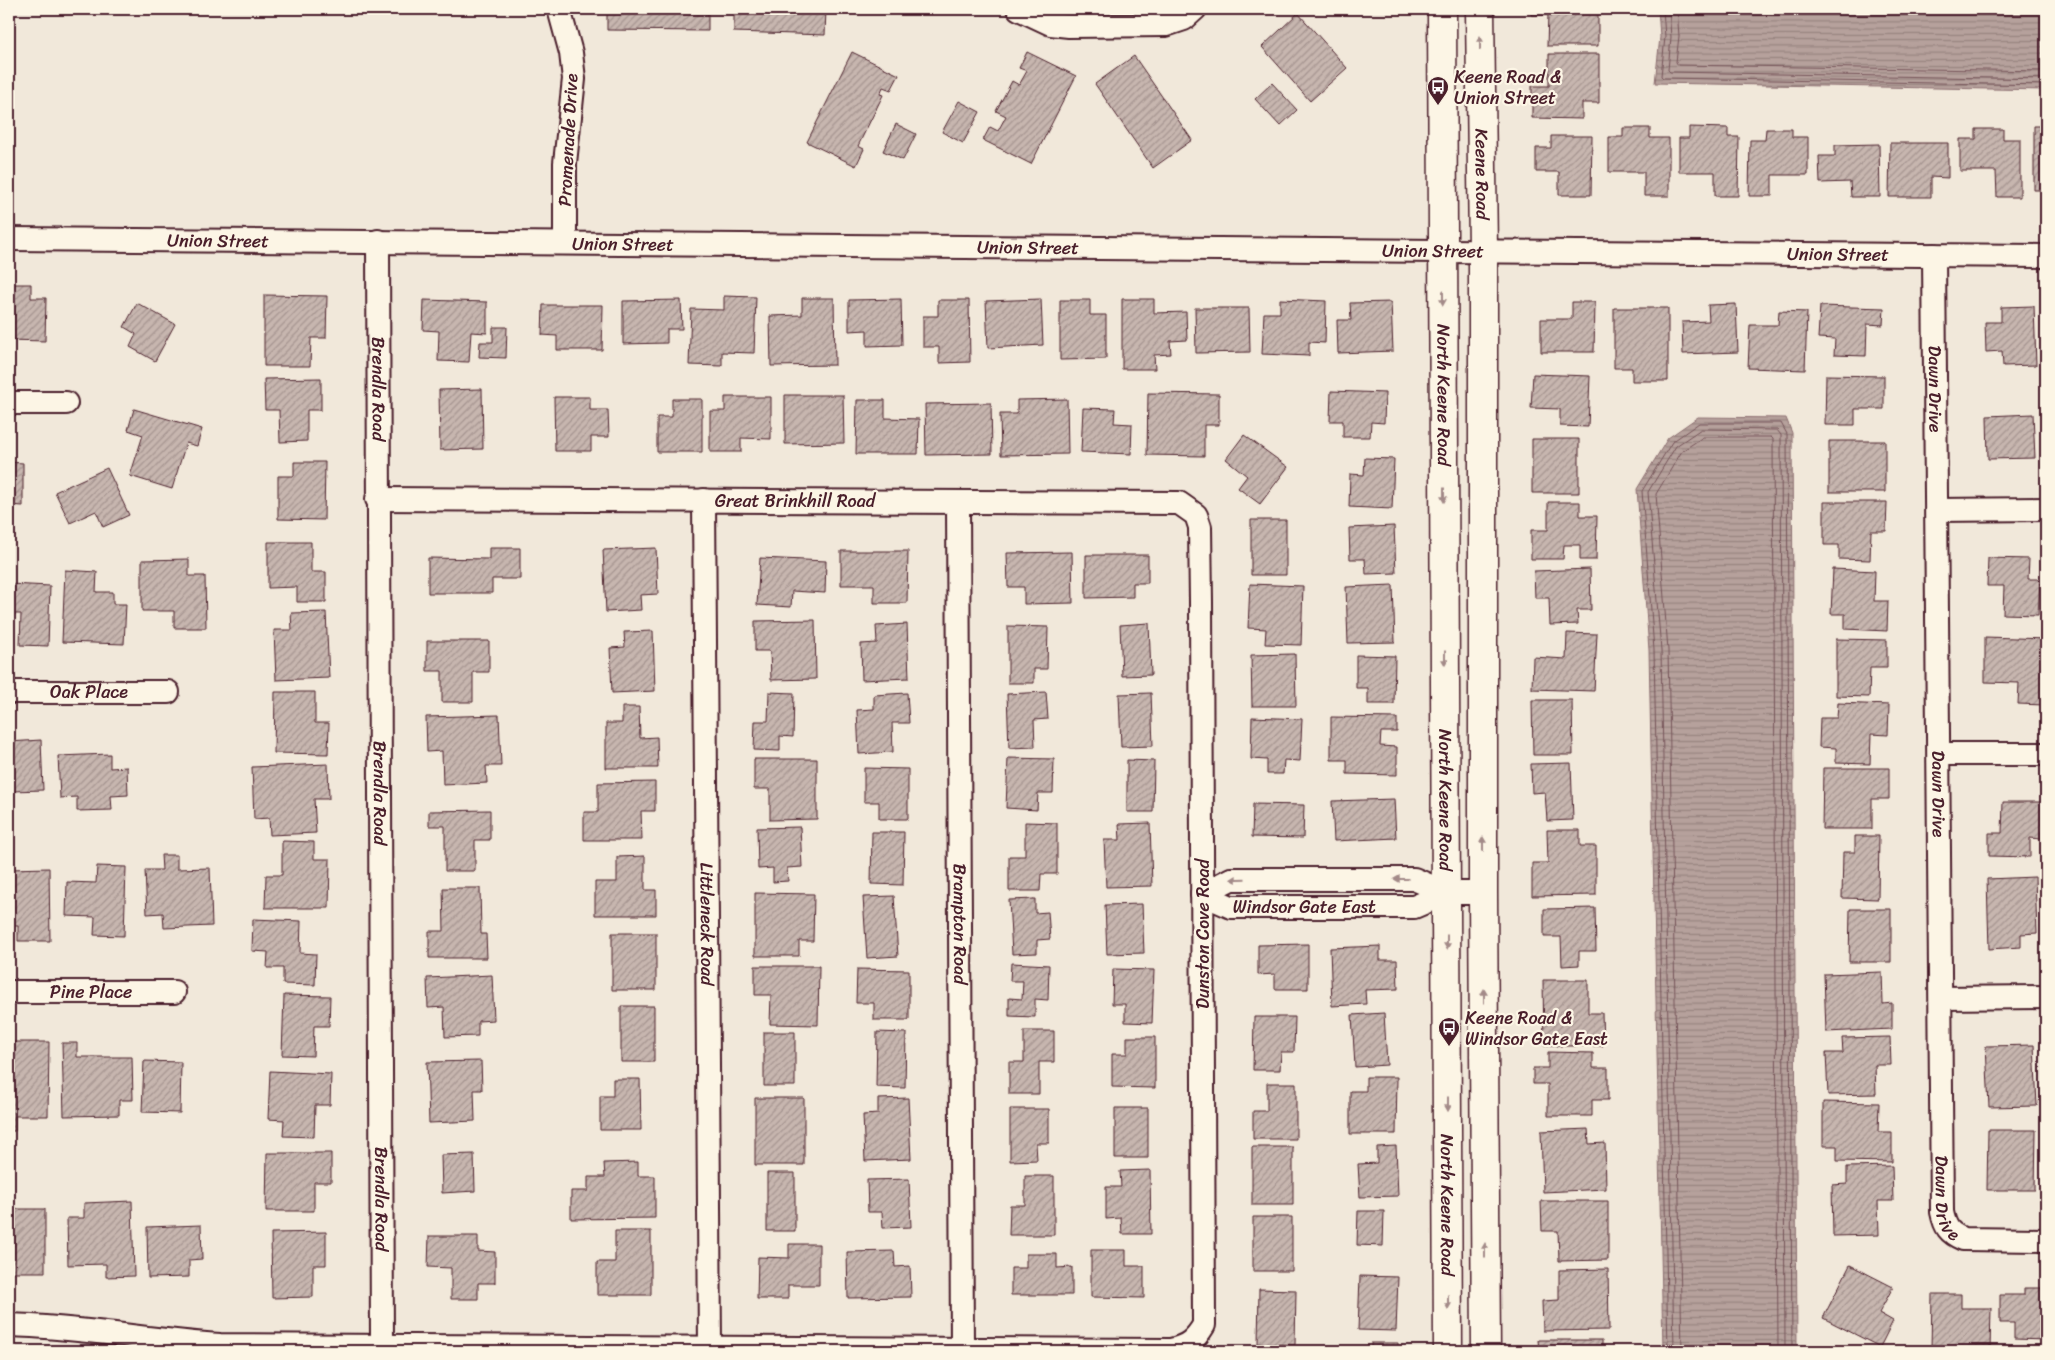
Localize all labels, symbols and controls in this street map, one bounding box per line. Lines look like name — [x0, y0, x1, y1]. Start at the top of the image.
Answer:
one-way arrow — [1476, 35, 1484, 51]
place label: Keene Road & Union Street — [1454, 61, 1561, 114]
street label: Promenade Drive — [549, 72, 587, 207]
bus stop icon: Keene Road & Union Street — [1426, 75, 1450, 106]
street label: Keene Road — [1465, 128, 1499, 221]
street label: Union Street — [167, 224, 269, 257]
street label: Union Street — [572, 228, 674, 261]
street label: Union Street — [977, 231, 1079, 264]
street label: Union Street — [1382, 234, 1484, 267]
street label: Union Street — [1787, 238, 1889, 271]
one-way arrow — [1439, 290, 1447, 306]
street label: North Keene Road — [1427, 324, 1460, 468]
street label: Brendla Road — [362, 337, 395, 443]
street label: Dawn Drive — [1919, 345, 1951, 433]
street label: Great Brinkhill Road — [715, 485, 877, 517]
one-way arrow — [1441, 487, 1449, 503]
one-way arrow — [1442, 650, 1450, 666]
street label: Oak Place — [50, 676, 128, 708]
street label: North Keene Road — [1429, 729, 1462, 873]
street label: Brendla Road — [364, 741, 396, 847]
street label: Dawn Drive — [1922, 750, 1955, 838]
one-way arrow — [1479, 836, 1487, 852]
street label: Dunston Cove Road — [1187, 857, 1219, 1009]
street label: Littleneck Road — [691, 862, 723, 987]
street label: Brampton Road — [944, 863, 976, 986]
one-way arrow — [1230, 875, 1246, 883]
one-way arrow — [1393, 875, 1409, 883]
street label: Windsor Gate East — [1233, 891, 1376, 923]
one-way arrow — [1443, 934, 1451, 950]
street label: Pine Place — [50, 976, 132, 1008]
one-way arrow — [1479, 988, 1487, 1004]
place label: Keene Road & Windsor Gate East — [1465, 1002, 1608, 1055]
bus stop icon: Keene Road & Windsor Gate East — [1437, 1016, 1461, 1047]
one-way arrow — [1444, 1096, 1452, 1112]
street label: North Keene Road — [1431, 1134, 1464, 1278]
street label: Brendla Road — [365, 1147, 398, 1253]
street label: Dawn Drive — [1926, 1155, 1967, 1250]
one-way arrow — [1481, 1242, 1489, 1258]
one-way arrow — [1444, 1294, 1452, 1310]

